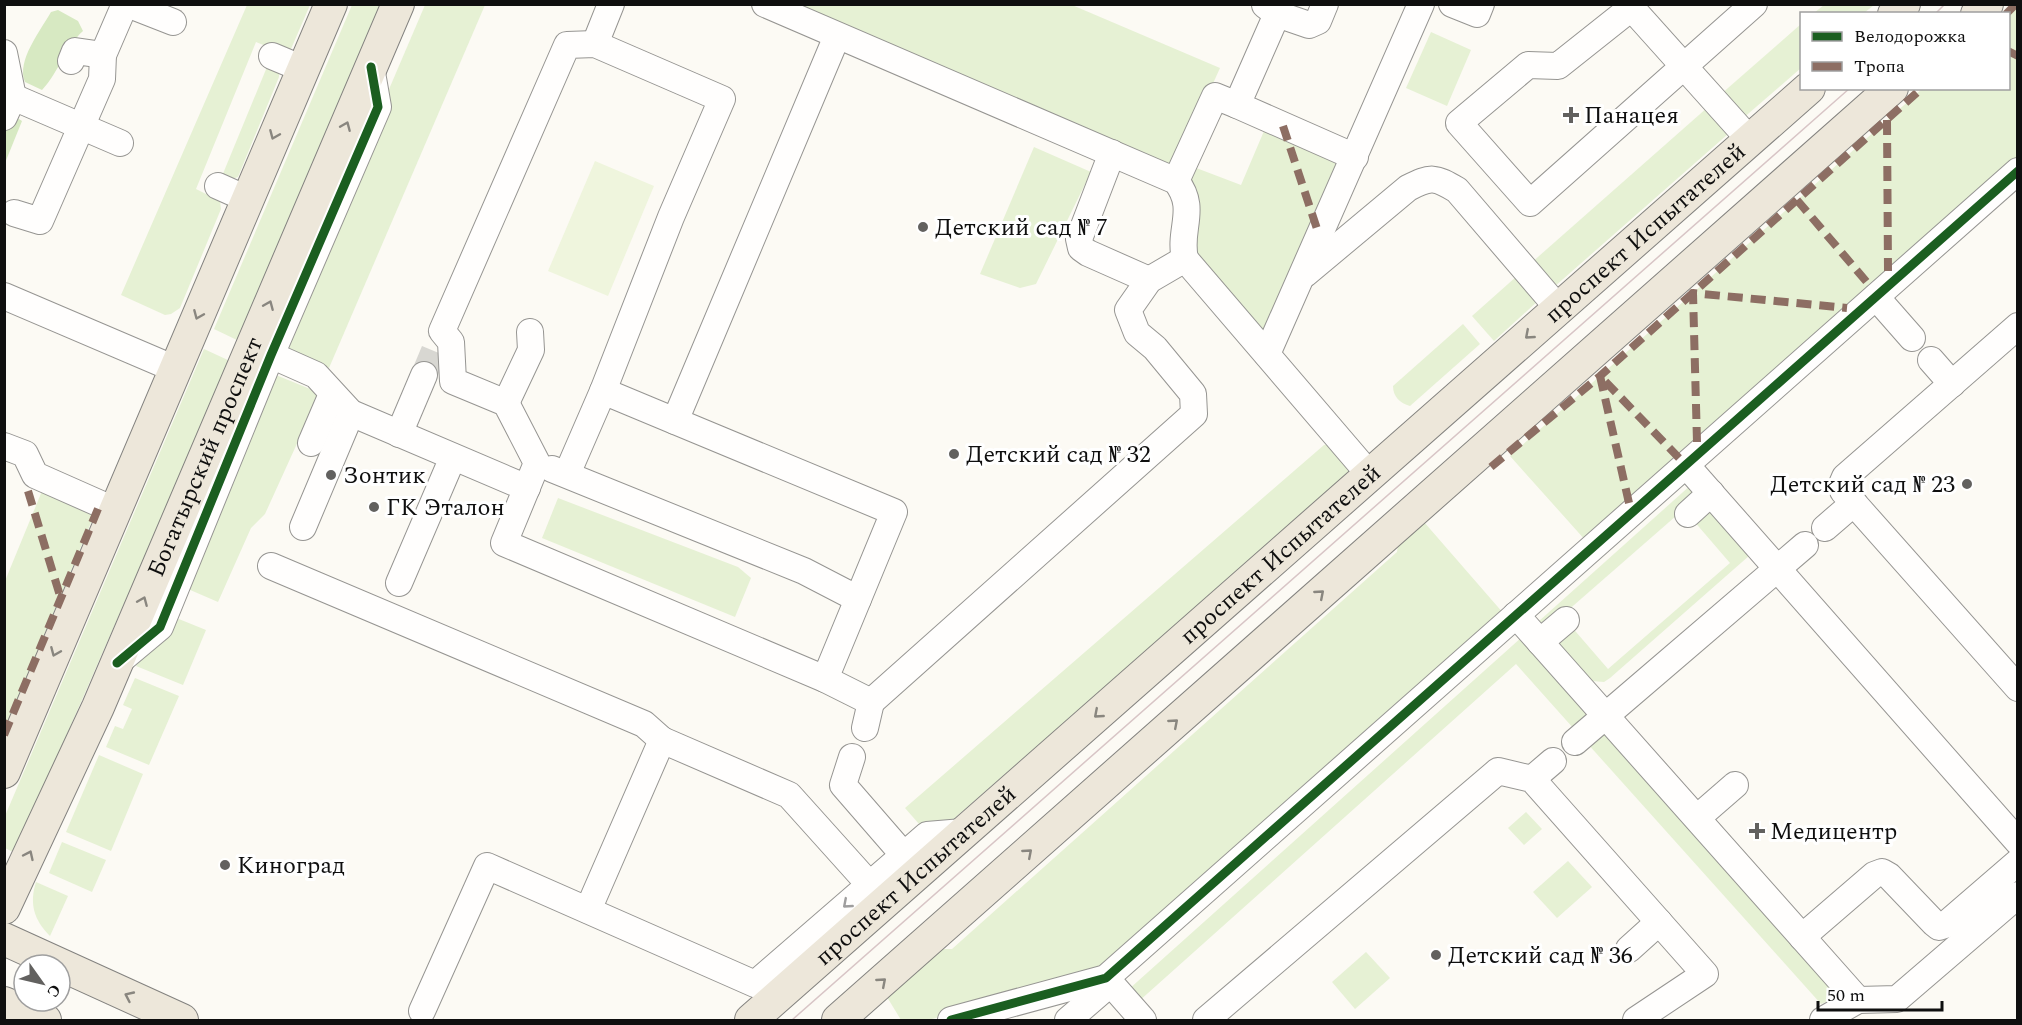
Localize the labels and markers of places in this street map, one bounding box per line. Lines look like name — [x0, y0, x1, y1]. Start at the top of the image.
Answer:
place label: Панацея — [1584, 98, 1679, 134]
marker: Панацея — [1562, 106, 1580, 124]
place label: Детский сад № 7 — [935, 210, 1108, 246]
marker: Детский сад № 7 — [916, 220, 930, 234]
place label: Детский сад № 32 — [966, 437, 1151, 473]
marker: Детский сад № 32 — [947, 447, 961, 461]
place label: Зонтик — [343, 458, 426, 494]
place label: Детский сад № 23 — [1770, 467, 1955, 503]
marker: Зонтик — [324, 468, 338, 482]
marker: Детский сад № 23 — [1960, 477, 1974, 491]
place label: ГК Эталон — [386, 490, 505, 526]
marker: ГК Эталон — [367, 500, 381, 514]
place label: Медицентр — [1770, 814, 1897, 850]
marker: Медицентр — [1748, 822, 1766, 840]
place label: Киноград — [237, 848, 345, 884]
marker: Киноград — [218, 858, 232, 872]
place label: Детский сад № 36 — [1448, 938, 1633, 974]
marker: Детский сад № 36 — [1429, 948, 1443, 962]

